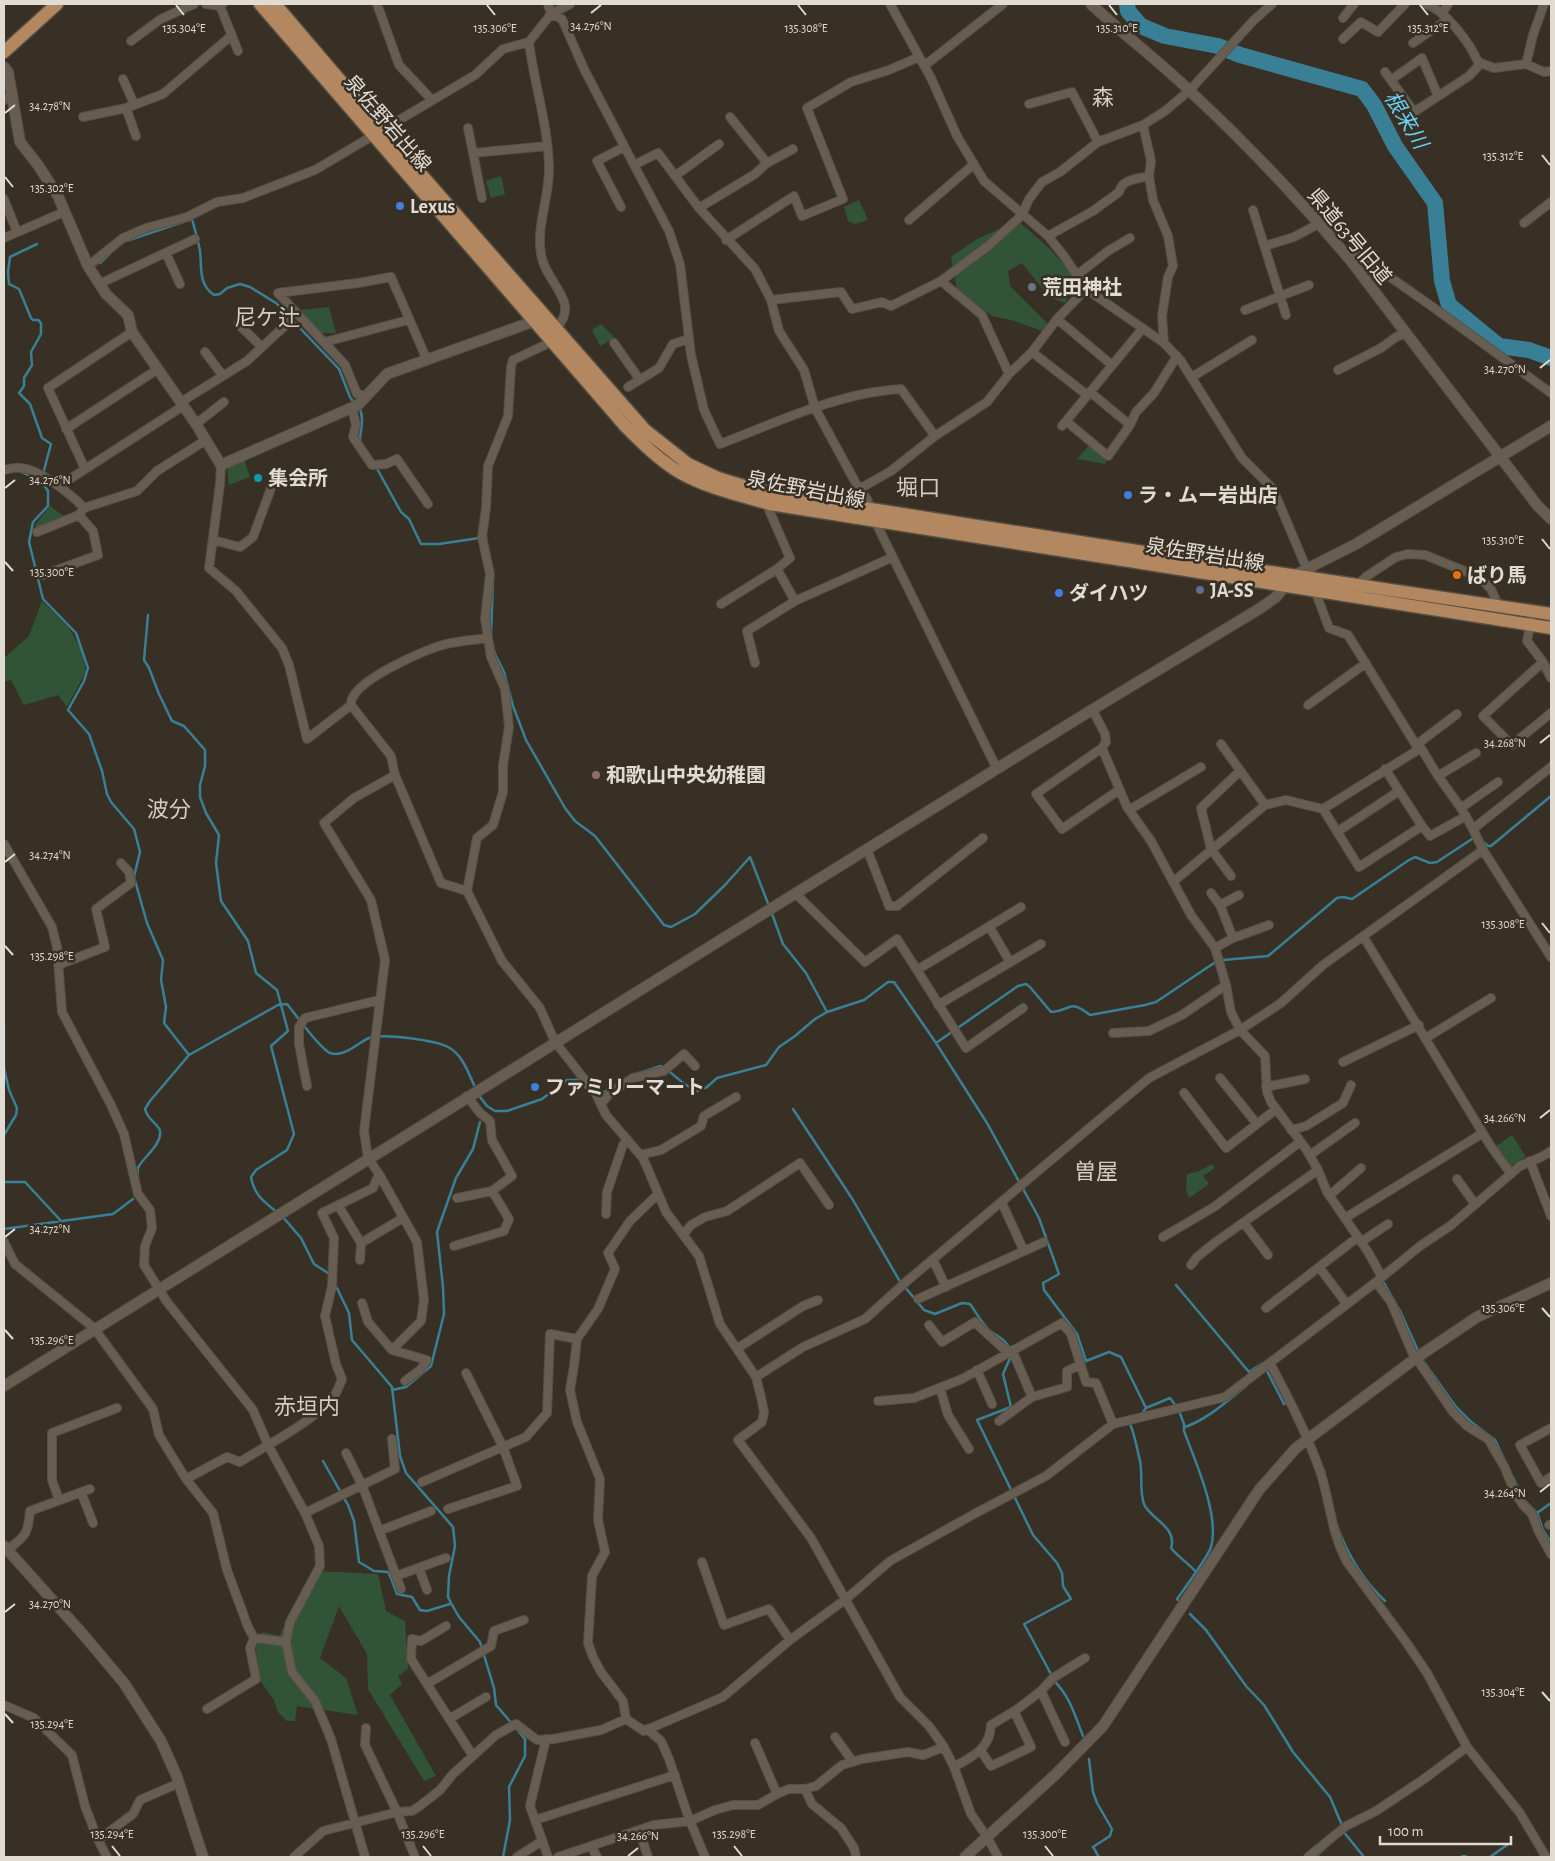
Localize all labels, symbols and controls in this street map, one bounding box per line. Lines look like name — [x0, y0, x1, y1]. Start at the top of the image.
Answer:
text: 34.276°N — [570, 20, 612, 32]
text: 135.304°E — [162, 22, 206, 34]
text: 135.306°E — [473, 22, 517, 34]
text: 135.308°E — [784, 22, 828, 34]
text: 135.310°E — [1096, 22, 1138, 34]
text: 135.312°E — [1408, 22, 1449, 34]
street label: 泉佐野岩出線 — [340, 71, 436, 175]
district label: 森 — [1092, 86, 1114, 109]
water label: 根来川 — [1380, 87, 1433, 154]
text: 34.278°N — [29, 100, 71, 112]
text: 135.312°E — [1483, 150, 1524, 162]
text: 135.302°E — [31, 182, 74, 194]
street label: 県道63号旧道 — [1304, 185, 1395, 288]
place label: Lexus — [410, 197, 456, 217]
marker: Lexus — [394, 200, 406, 212]
place label: 荒田神社 — [1042, 276, 1122, 298]
marker: 荒田神社 — [1026, 281, 1038, 293]
district label: 尼ケ辻 — [234, 306, 300, 329]
text: 34.270°N — [1484, 363, 1526, 375]
place label: 集会所 — [268, 467, 328, 489]
street label: 泉佐野岩出線 — [745, 467, 867, 511]
marker: 集会所 — [252, 472, 264, 484]
text: 34.276°N — [29, 474, 71, 486]
district label: 堀口 — [896, 476, 940, 499]
place label: ラ・ムー岩出店 — [1138, 485, 1278, 506]
marker: ラ・ムー岩出店 — [1122, 489, 1134, 501]
street label: 泉佐野岩出線 — [1144, 534, 1266, 574]
text: 135.310°E — [1482, 534, 1524, 546]
place label: ばり馬 — [1467, 565, 1527, 586]
text: 135.300°E — [30, 566, 74, 578]
marker: ばり馬 — [1451, 569, 1463, 581]
place label: JA-SS — [1210, 581, 1254, 601]
place label: ダイハツ — [1069, 582, 1149, 604]
marker: JA-SS — [1194, 584, 1206, 596]
marker: ダイハツ — [1053, 587, 1065, 599]
text: 34.268°N — [1484, 737, 1526, 749]
place label: 和歌山中央幼稚園 — [606, 764, 766, 786]
marker: 和歌山中央幼稚園 — [590, 769, 602, 781]
district label: 波分 — [147, 798, 191, 821]
text: 34.274°N — [29, 849, 71, 861]
text: 135.308°E — [1481, 918, 1525, 930]
text: 135.298°E — [31, 950, 74, 962]
place label: ファミリーマート — [545, 1078, 705, 1098]
marker: ファミリーマート — [529, 1081, 541, 1093]
text: 34.266°N — [1484, 1112, 1526, 1124]
district label: 曽屋 — [1074, 1160, 1118, 1183]
text: 34.272°N — [29, 1223, 71, 1235]
text: 135.306°E — [1481, 1302, 1525, 1314]
text: 135.296°E — [31, 1334, 74, 1346]
district label: 赤垣内 — [274, 1395, 340, 1418]
text: 34.264°N — [1484, 1487, 1526, 1499]
text: 34.270°N — [29, 1598, 71, 1610]
text: 135.304°E — [1481, 1686, 1525, 1698]
text: 135.294°E — [30, 1718, 74, 1730]
scale bar — [1380, 1814, 1511, 1846]
text: 100 m — [1388, 1824, 1423, 1839]
text: 135.294°E — [90, 1828, 134, 1840]
text: 135.296°E — [402, 1828, 445, 1840]
text: 135.298°E — [713, 1828, 756, 1840]
text: 135.300°E — [1023, 1828, 1067, 1840]
text: 34.266°N — [617, 1830, 659, 1842]

